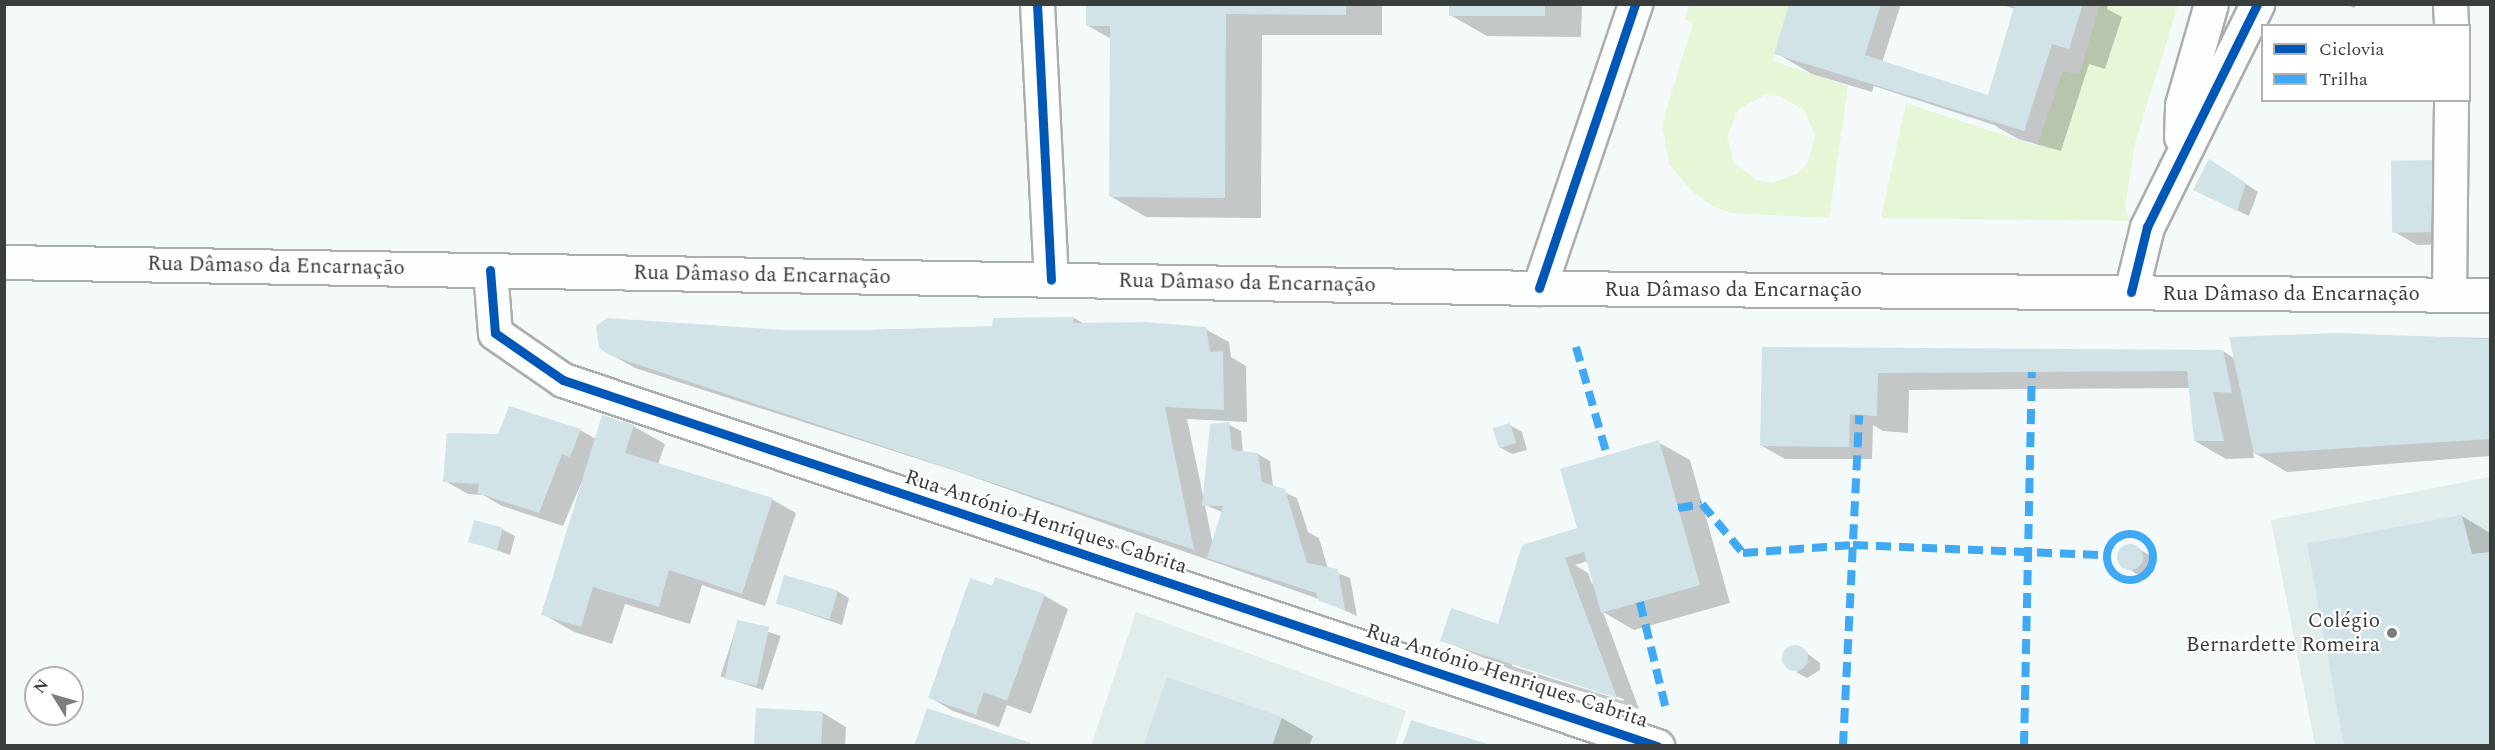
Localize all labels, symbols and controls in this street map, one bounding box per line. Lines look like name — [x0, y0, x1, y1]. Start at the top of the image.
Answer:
legend — [2261, 24, 2471, 102]
text: Ciclovia — [2319, 36, 2384, 63]
text: Trilha — [2319, 66, 2368, 93]
street label: Rua Dâmaso da Encarnação — [147, 251, 405, 281]
street label: Rua Dâmaso da Encarnação — [633, 260, 891, 290]
street label: Rua Dâmaso da Encarnação — [1118, 268, 1376, 298]
street label: Rua Dâmaso da Encarnação — [1604, 277, 1862, 303]
street label: Rua Dâmaso da Encarnação — [2162, 281, 2420, 307]
street label: Rua António Henriques Cabrita — [902, 464, 1190, 580]
place label: Colégio Bernardette Romeira — [2186, 608, 2380, 658]
street label: Rua António Henriques Cabrita — [1363, 618, 1651, 734]
marker: Colégio Bernardette Romeira — [2385, 626, 2399, 640]
north arrow — [24, 666, 84, 726]
text: N — [28, 674, 55, 699]

